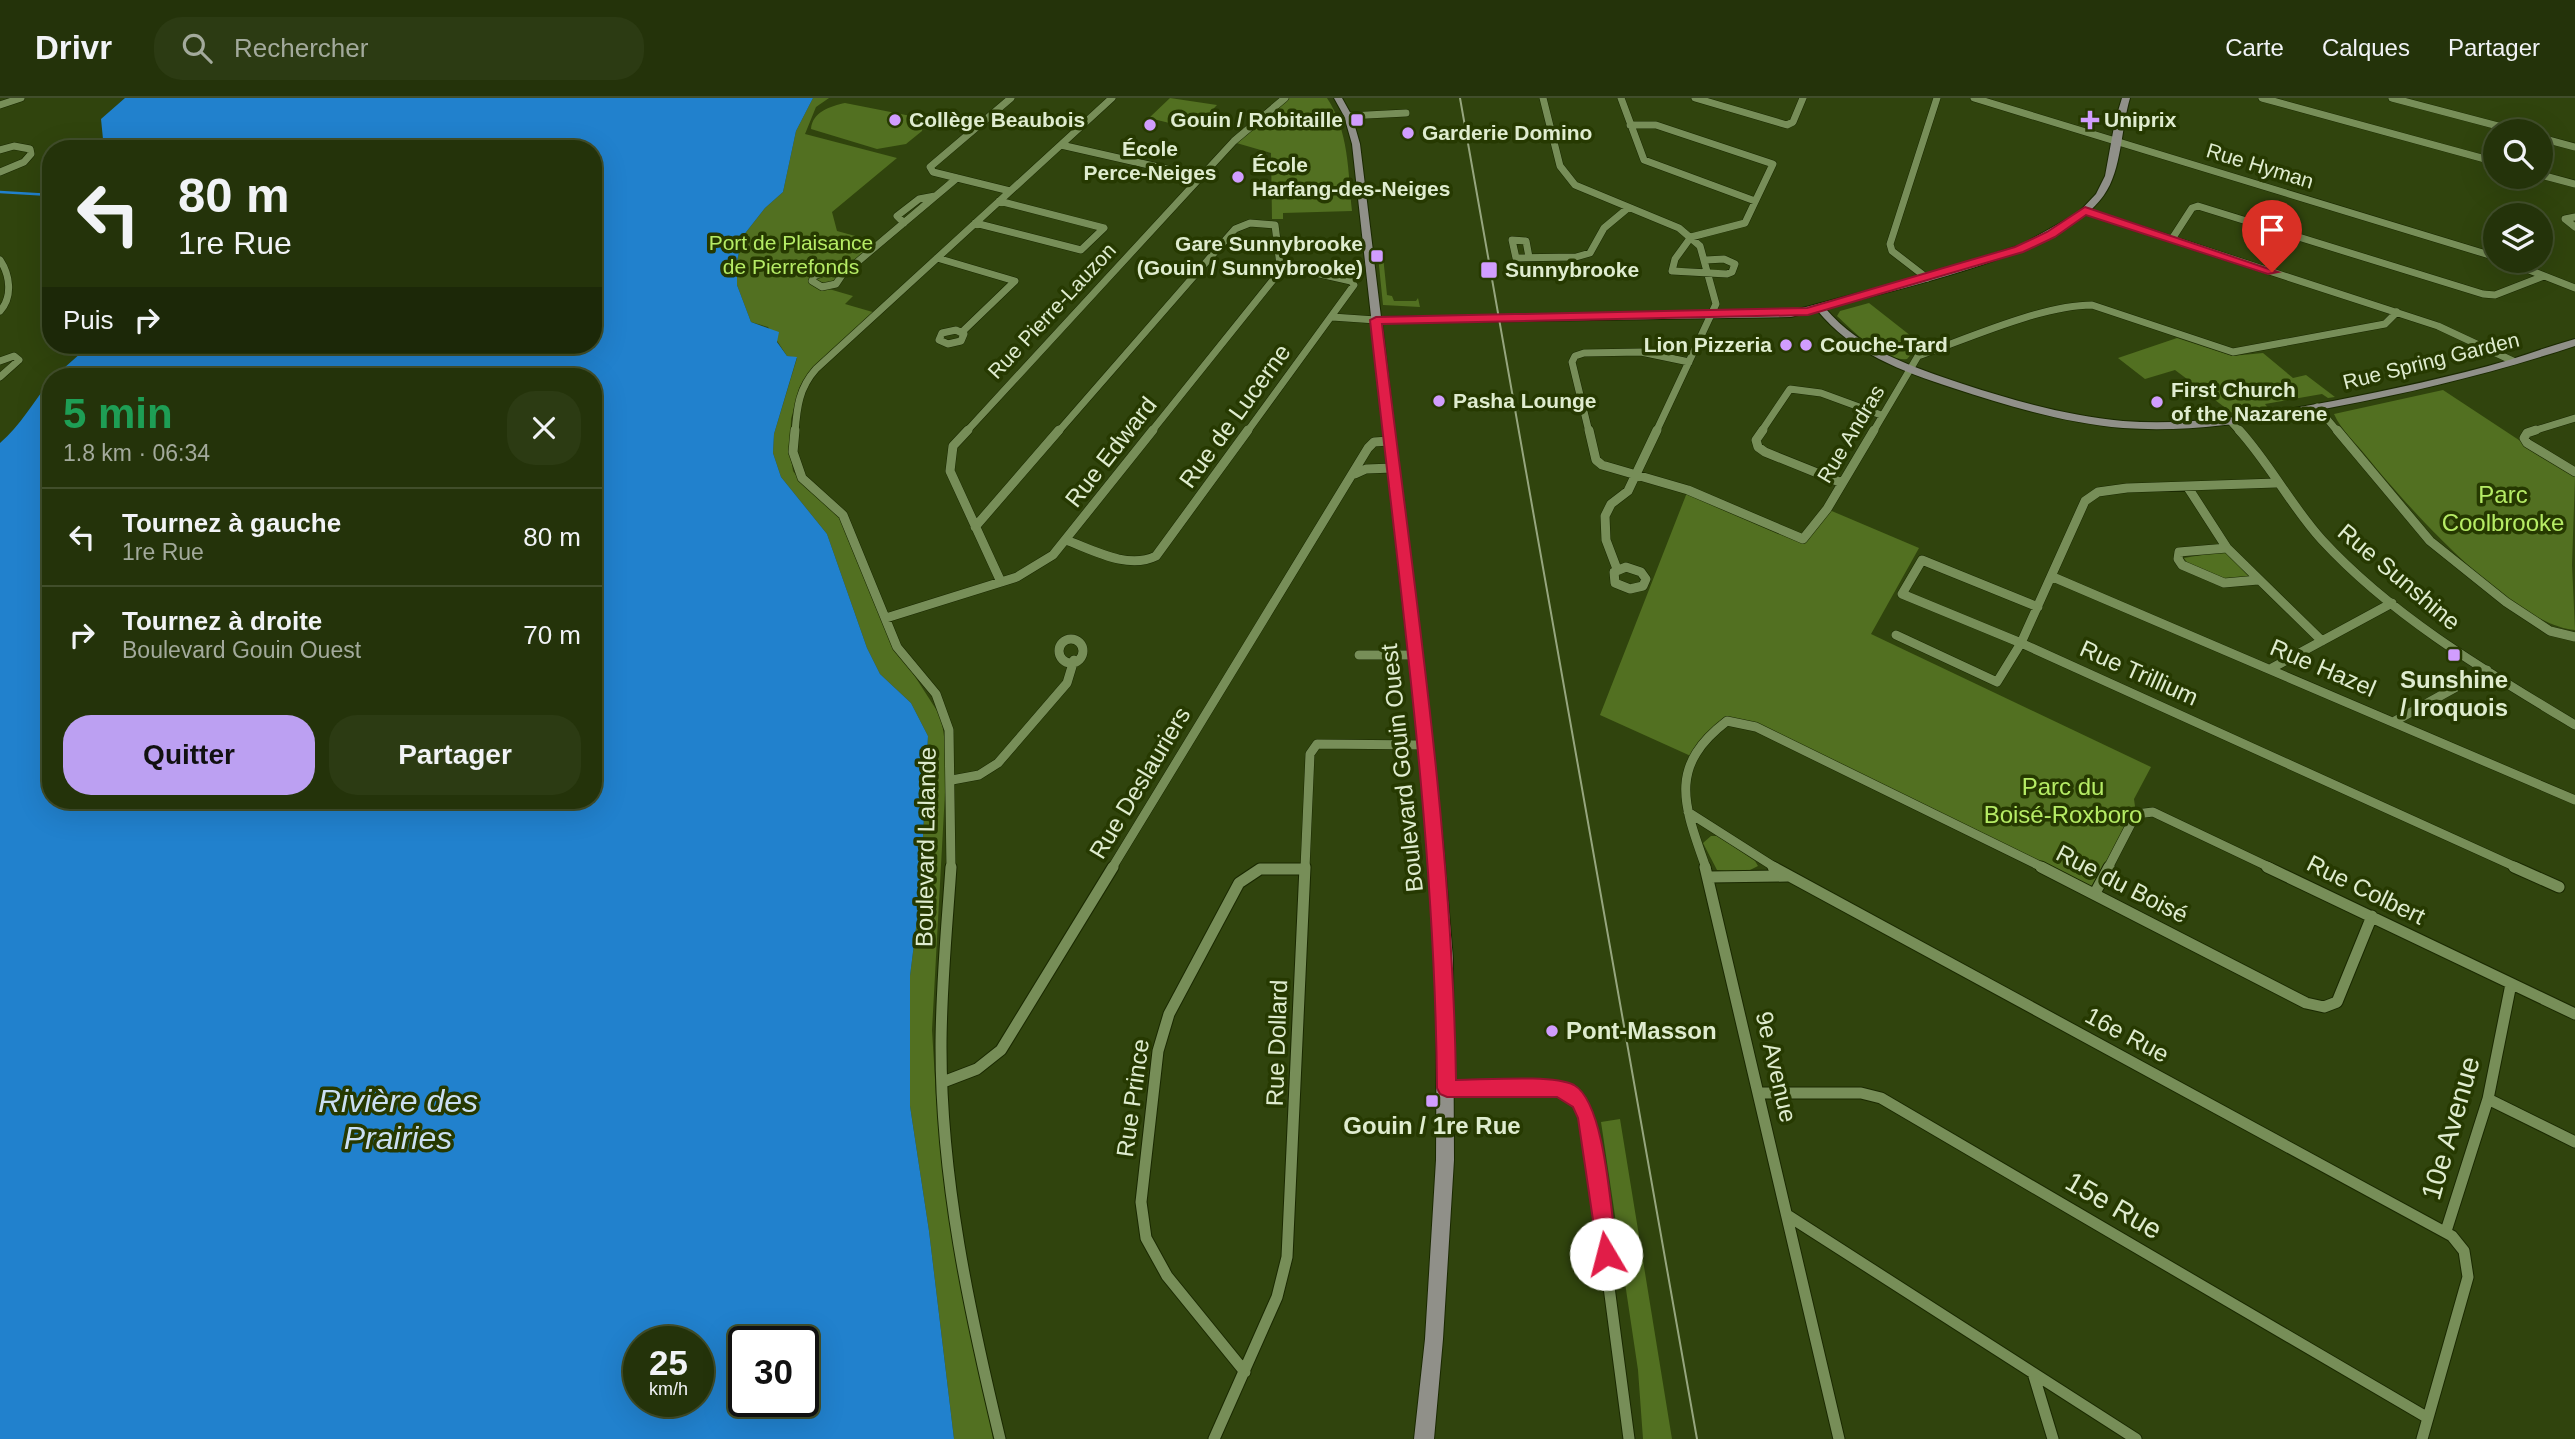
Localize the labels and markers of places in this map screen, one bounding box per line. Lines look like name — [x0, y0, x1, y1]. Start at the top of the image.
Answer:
place label: Collège Beaubois — [909, 108, 1085, 131]
place label: Gouin / Robitaille — [1170, 108, 1343, 131]
place label: Uniprix — [2104, 108, 2177, 131]
marker: Collège Beaubois — [887, 112, 903, 128]
marker: Gouin / Robitaille — [1349, 112, 1365, 128]
marker: Uniprix — [2082, 112, 2098, 128]
marker: École Perce-Neiges — [1142, 117, 1158, 133]
place label: Garderie Domino — [1422, 121, 1592, 144]
marker: Garderie Domino — [1400, 125, 1416, 141]
place label: École Perce-Neiges — [1083, 137, 1217, 184]
place label: École Harfang-des-Neiges — [1252, 153, 1450, 200]
marker: École Harfang-des-Neiges — [1230, 169, 1246, 185]
pin — [2242, 200, 2302, 272]
place label: Gare Sunnybrooke (Gouin / Sunnybrooke) — [1137, 232, 1363, 279]
marker: Gare Sunnybrooke (Gouin / Sunnybrooke) — [1369, 248, 1385, 264]
place label: Sunnybrooke — [1505, 258, 1639, 281]
marker: Sunnybrooke — [1479, 260, 1499, 280]
place label: Lion Pizzeria — [1644, 333, 1772, 356]
place label: Couche-Tard — [1820, 333, 1948, 356]
marker: Lion Pizzeria — [1778, 337, 1794, 353]
marker: Couche-Tard — [1798, 337, 1814, 353]
place label: First Church of the Nazarene — [2171, 378, 2327, 425]
place label: Pasha Lounge — [1453, 389, 1597, 412]
marker: Pasha Lounge — [1431, 393, 1447, 409]
marker: First Church of the Nazarene — [2149, 394, 2165, 410]
marker: Sunshine / Iroquois — [2446, 647, 2462, 663]
place label: Sunshine / Iroquois — [2400, 666, 2508, 721]
place label: Pont-Masson — [1566, 1017, 1717, 1044]
marker: Pont-Masson — [1544, 1023, 1560, 1039]
marker: Gouin / 1re Rue — [1424, 1093, 1440, 1109]
place label: Gouin / 1re Rue — [1343, 1112, 1521, 1139]

